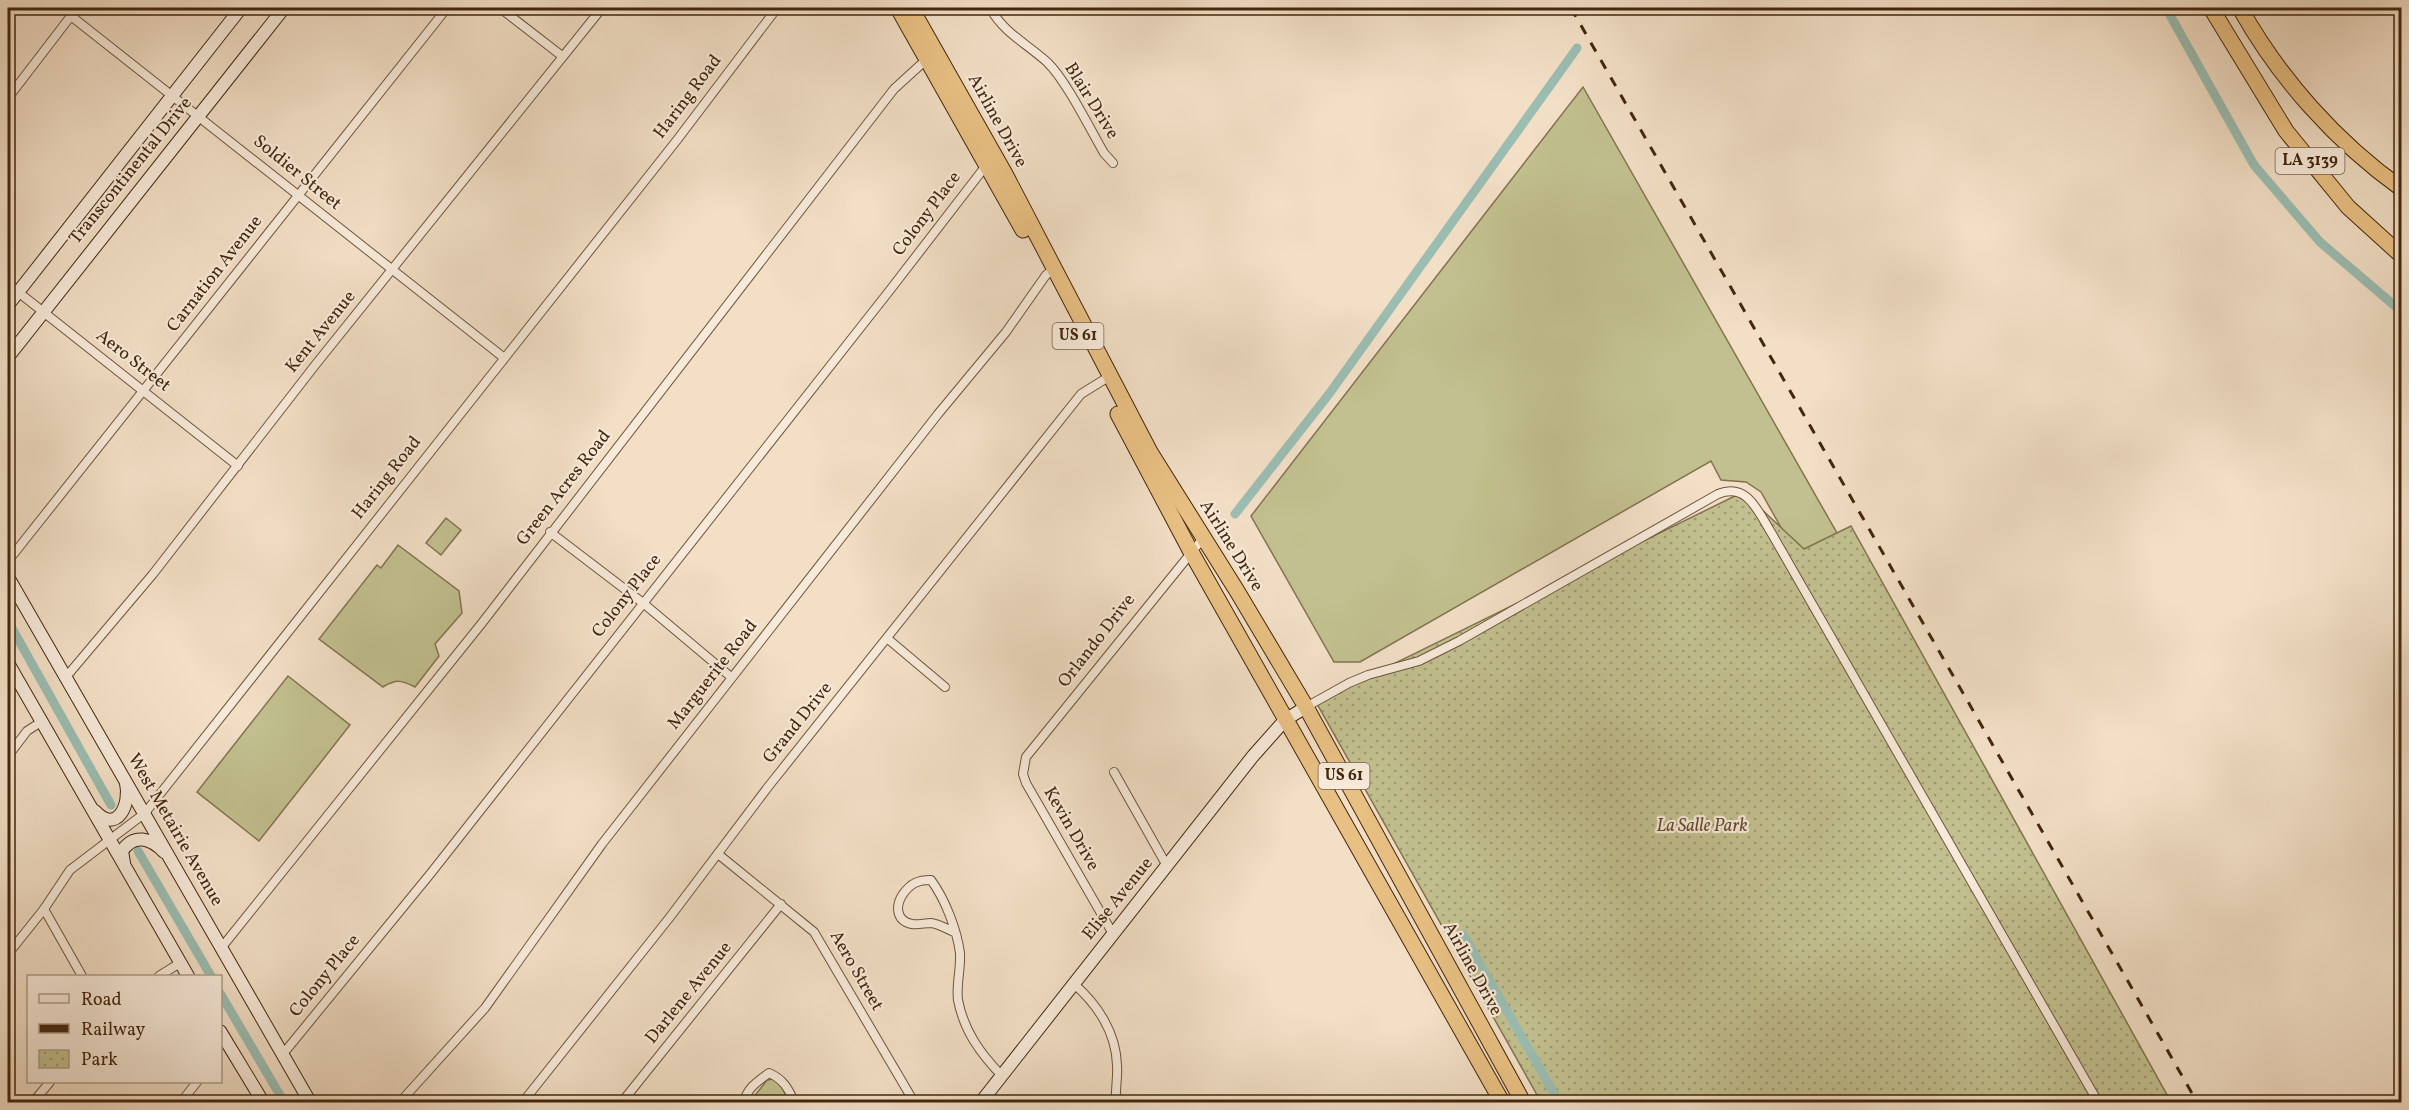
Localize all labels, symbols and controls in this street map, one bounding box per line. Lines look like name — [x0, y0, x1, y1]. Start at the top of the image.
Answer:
street label: Haring Road — [648, 50, 728, 144]
street label: Blair Drive — [1058, 58, 1124, 144]
street label: Airline Drive — [961, 70, 1033, 172]
street label: Transcontinental Drive — [64, 92, 198, 250]
street label: Soldier Street — [248, 130, 346, 216]
road number: LA 3139 — [2276, 148, 2344, 174]
street label: Colony Place — [887, 166, 967, 262]
street label: Carnation Avenue — [161, 210, 269, 338]
street label: Kent Avenue — [280, 285, 362, 379]
road number: US 61 — [1052, 323, 1104, 349]
street label: Aero Street — [90, 324, 176, 398]
street label: Green Acres Road — [511, 425, 617, 551]
street label: Haring Road — [346, 431, 428, 525]
street label: Airline Drive — [1193, 496, 1269, 596]
street label: Colony Place — [586, 549, 668, 643]
street label: Orlando Drive — [1052, 589, 1142, 693]
street label: Marguerite Road — [662, 615, 764, 735]
street label: Grand Drive — [757, 677, 839, 769]
street label: West Metairie Avenue — [121, 749, 229, 911]
road number: US 61 — [1318, 763, 1370, 789]
street label: Kevin Drive — [1037, 782, 1105, 876]
park label: La Salle Park — [1657, 814, 1747, 839]
street label: Elise Avenue — [1077, 852, 1159, 946]
street label: Airline Drive — [1436, 918, 1508, 1020]
street label: Aero Street — [823, 926, 889, 1016]
street label: Colony Place — [284, 929, 366, 1023]
street label: Darlene Avenue — [640, 936, 738, 1050]
legend — [27, 975, 222, 1083]
text: Road — [81, 988, 122, 1013]
text: Railway — [81, 1018, 145, 1043]
text: Park — [81, 1048, 118, 1073]

